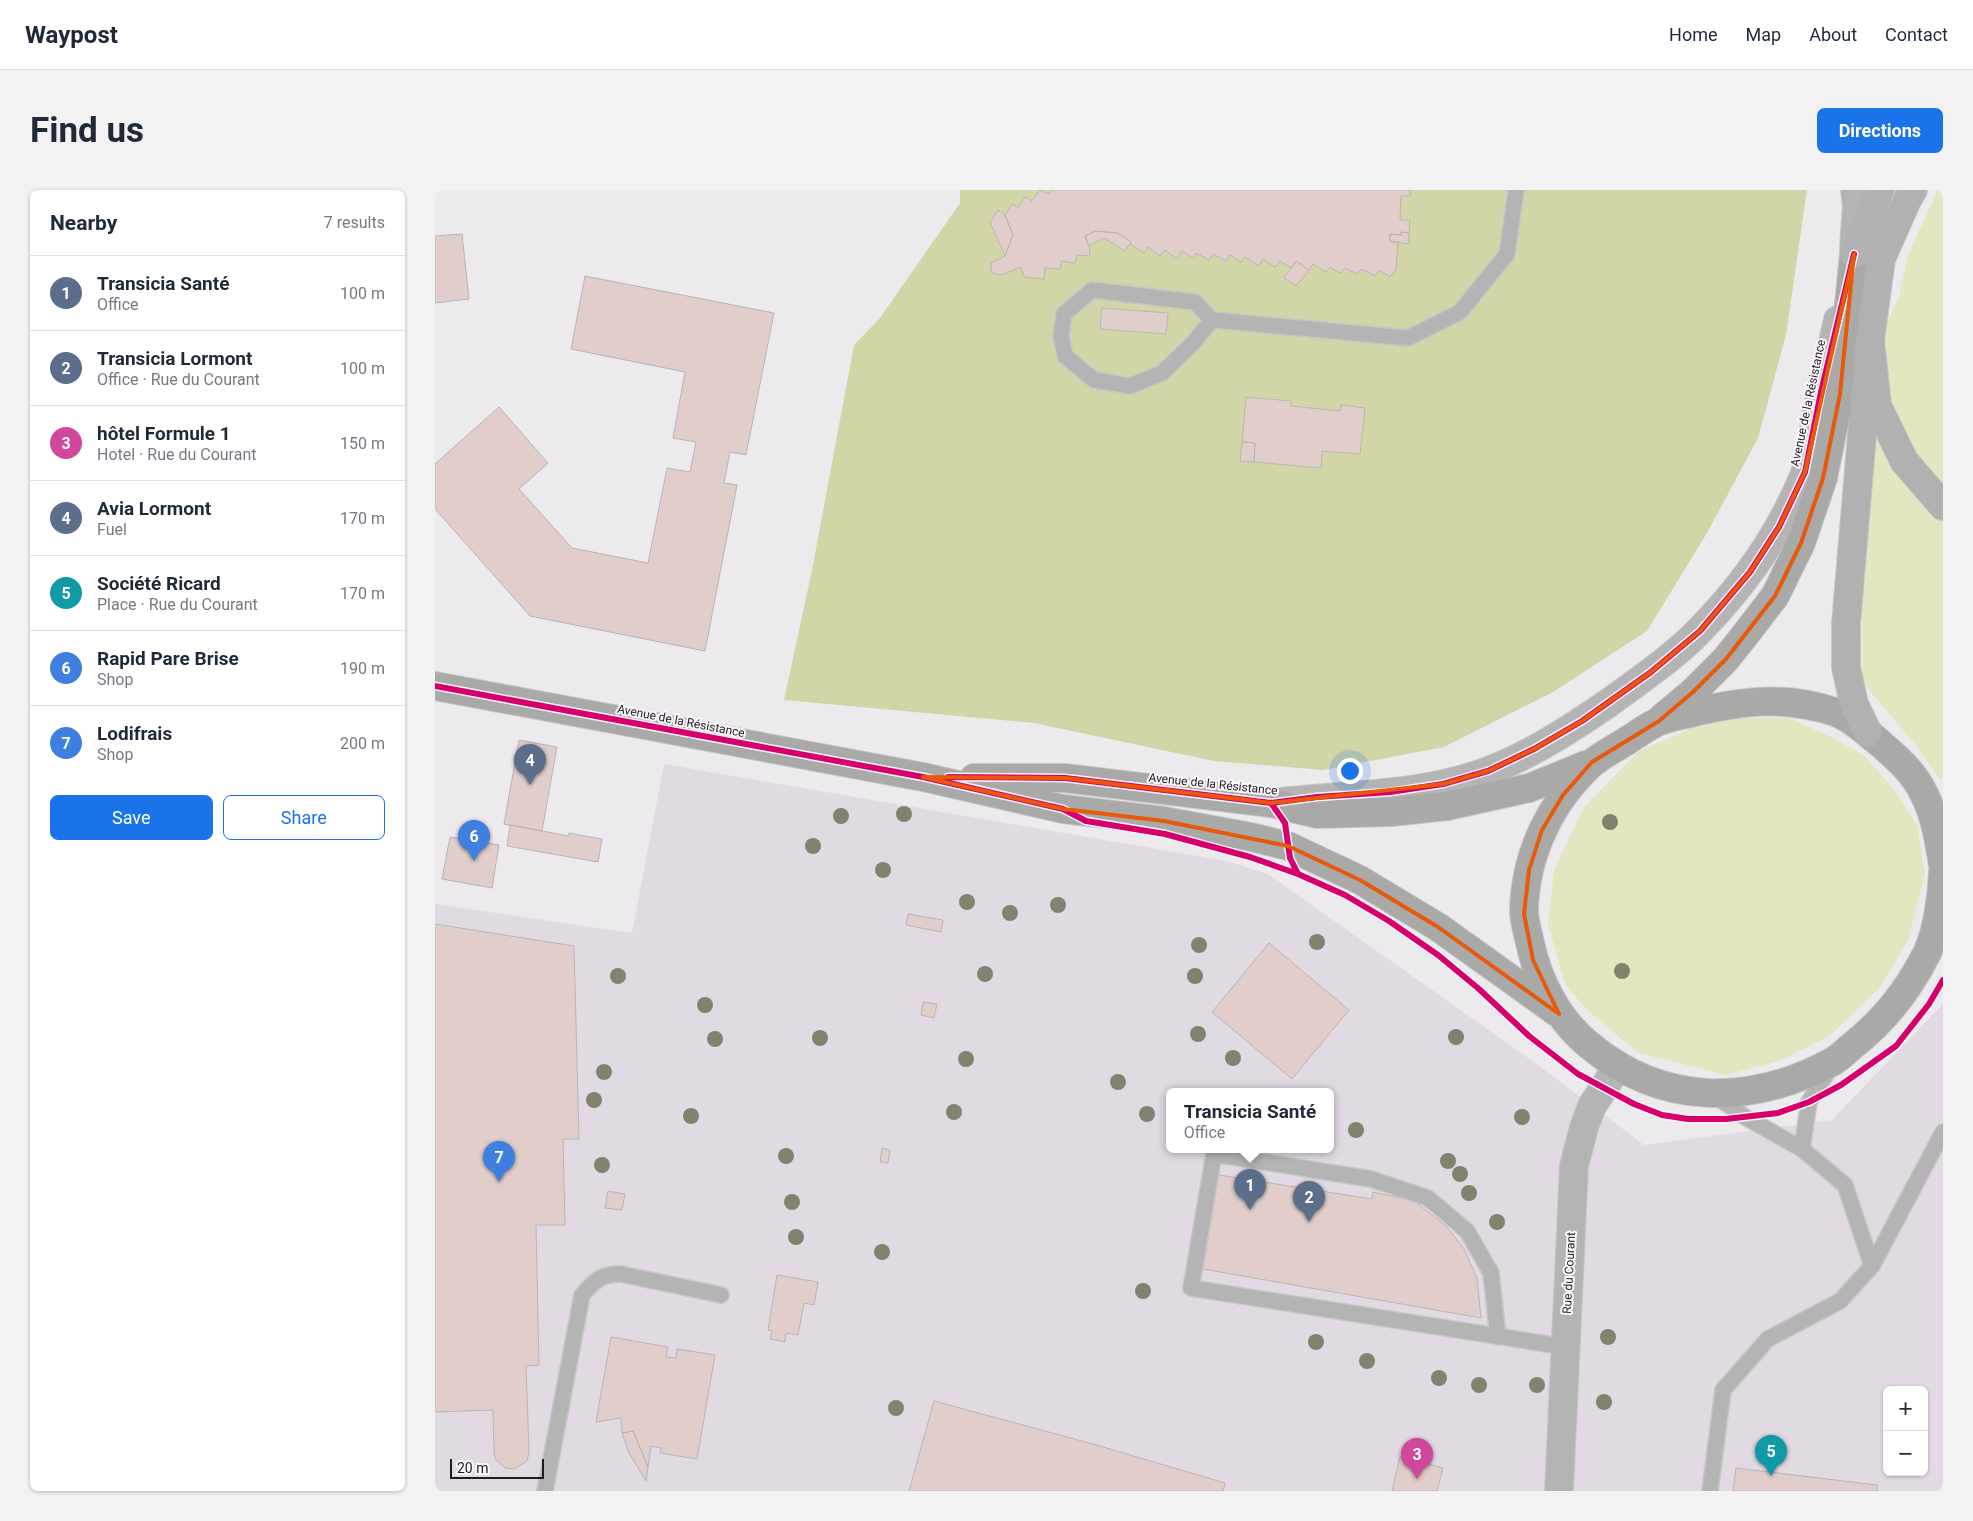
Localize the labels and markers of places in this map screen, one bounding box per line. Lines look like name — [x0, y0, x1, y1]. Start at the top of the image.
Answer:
pin: 4 — [514, 744, 546, 785]
pin: 6 — [458, 820, 490, 861]
pin: 7 — [483, 1141, 515, 1182]
pin: 1 — [1234, 1169, 1266, 1210]
pin: 2 — [1293, 1181, 1325, 1222]
pin: 5 — [1755, 1435, 1787, 1476]
pin: 3 — [1401, 1438, 1433, 1479]

